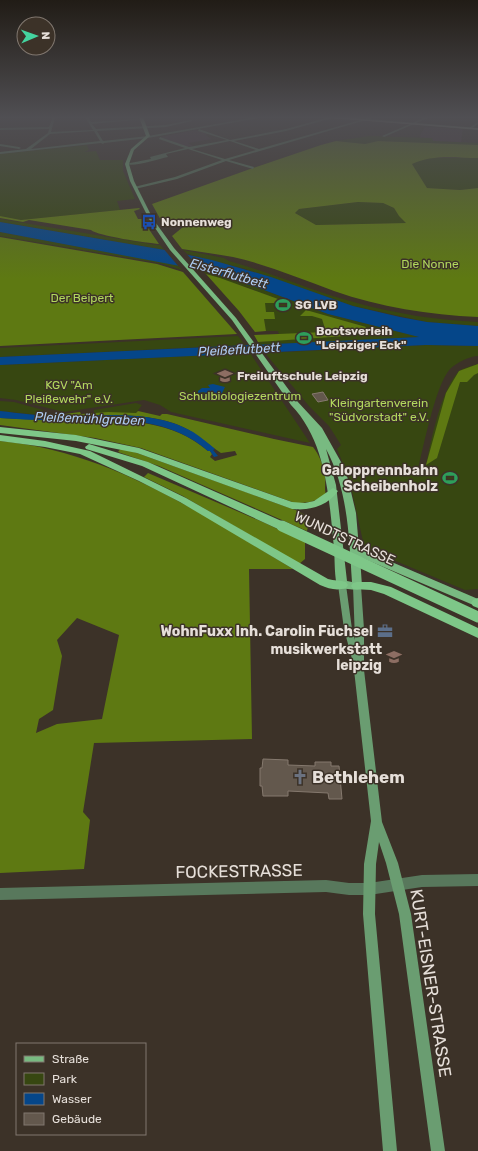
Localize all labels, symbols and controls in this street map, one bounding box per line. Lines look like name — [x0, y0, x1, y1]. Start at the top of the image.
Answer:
north arrow — [16, 16, 56, 56]
text: N — [39, 31, 52, 40]
bus stop icon: Nonnenweg — [140, 213, 158, 231]
place label: Nonnenweg — [161, 215, 232, 229]
water label: Elsterflutbett — [188, 255, 271, 292]
park label: Die Nonne — [401, 257, 459, 271]
park label: Der Beipert — [51, 291, 114, 305]
sports icon: SG LVB — [274, 296, 292, 314]
place label: SG LVB — [295, 298, 337, 312]
place label: Bootsverleih "Leipziger Eck" — [316, 324, 406, 352]
sports icon: Bootsverleih "Leipziger Eck" — [295, 329, 313, 347]
water label: Pleißeflutbett — [198, 340, 282, 359]
school or university icon: Freiluftschule Leipzig — [216, 367, 234, 385]
place label: Freiluftschule Leipzig — [237, 369, 368, 383]
park label: KGV "Am Pleißewehr" e.V. — [25, 378, 113, 406]
park label: Schulbiologiezentrum — [179, 389, 301, 403]
park label: Kleingartenverein "Südvorstadt" e.V. — [329, 396, 429, 424]
water label: Pleißemühlgraben — [34, 409, 146, 429]
place label: Galopprennbahn Scheibenholz — [322, 462, 438, 495]
sports icon: Galopprennbahn Scheibenholz — [441, 469, 459, 487]
street label: WUNDTSTRASSE — [292, 508, 398, 569]
office icon: WohnFuxx Inh. Carolin Füchsel — [376, 622, 394, 640]
place label: WohnFuxx Inh. Carolin Füchsel — [160, 623, 373, 640]
place label: musikwerkstatt leipzig — [271, 641, 382, 674]
school or university icon: musikwerkstatt leipzig — [385, 648, 403, 666]
place label: Bethlehem — [312, 767, 405, 787]
church icon: Bethlehem — [291, 768, 309, 786]
street label: FOCKESTRASSE — [175, 860, 303, 882]
street label: KURT-EISNER-STRASSE — [406, 887, 456, 1079]
legend — [16, 1043, 146, 1135]
text: Straße — [52, 1052, 89, 1066]
text: Park — [52, 1072, 78, 1086]
text: Wasser — [52, 1092, 92, 1106]
text: Gebäude — [52, 1112, 102, 1126]

